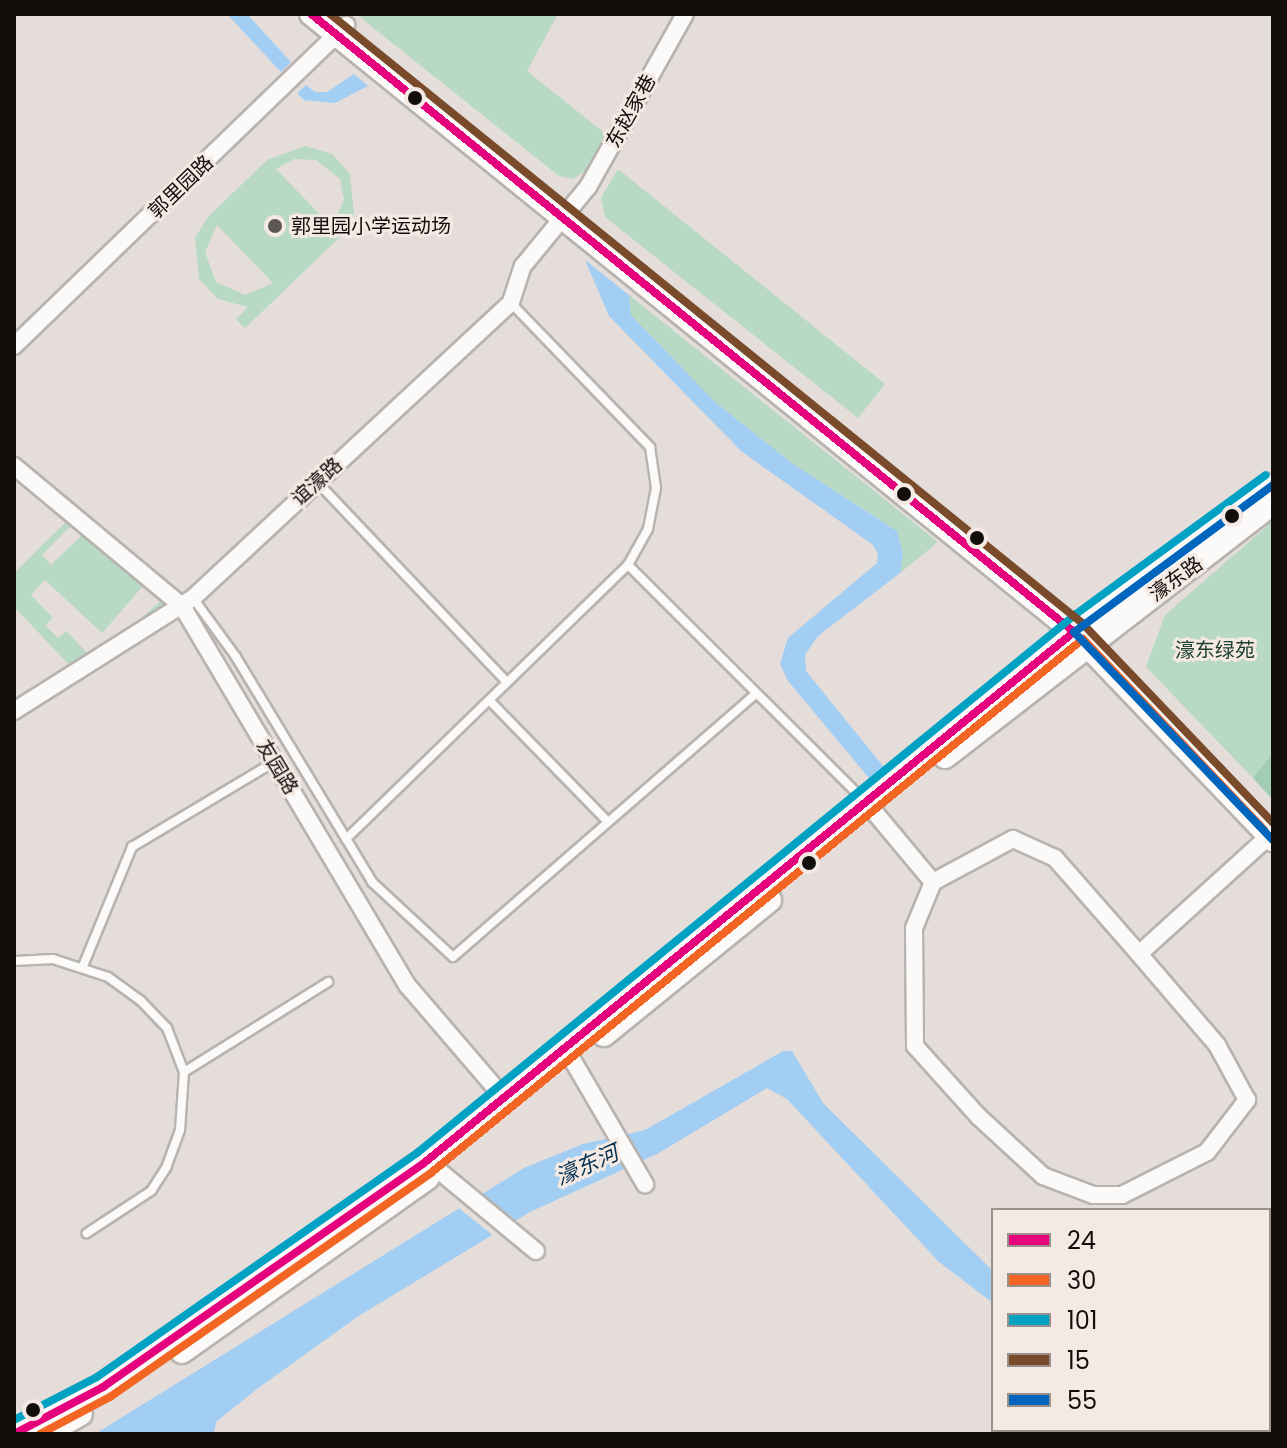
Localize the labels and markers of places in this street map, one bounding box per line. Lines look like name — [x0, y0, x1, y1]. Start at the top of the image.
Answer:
unlabelled marker — [407, 90, 423, 106]
place label: 郭里园小学运动场 — [291, 214, 451, 238]
marker: 郭里园小学运动场 — [266, 217, 284, 235]
unlabelled marker — [896, 486, 912, 502]
unlabelled marker — [1224, 508, 1240, 524]
unlabelled marker — [969, 530, 985, 546]
unlabelled marker — [801, 855, 817, 871]
unlabelled marker — [25, 1402, 41, 1418]

